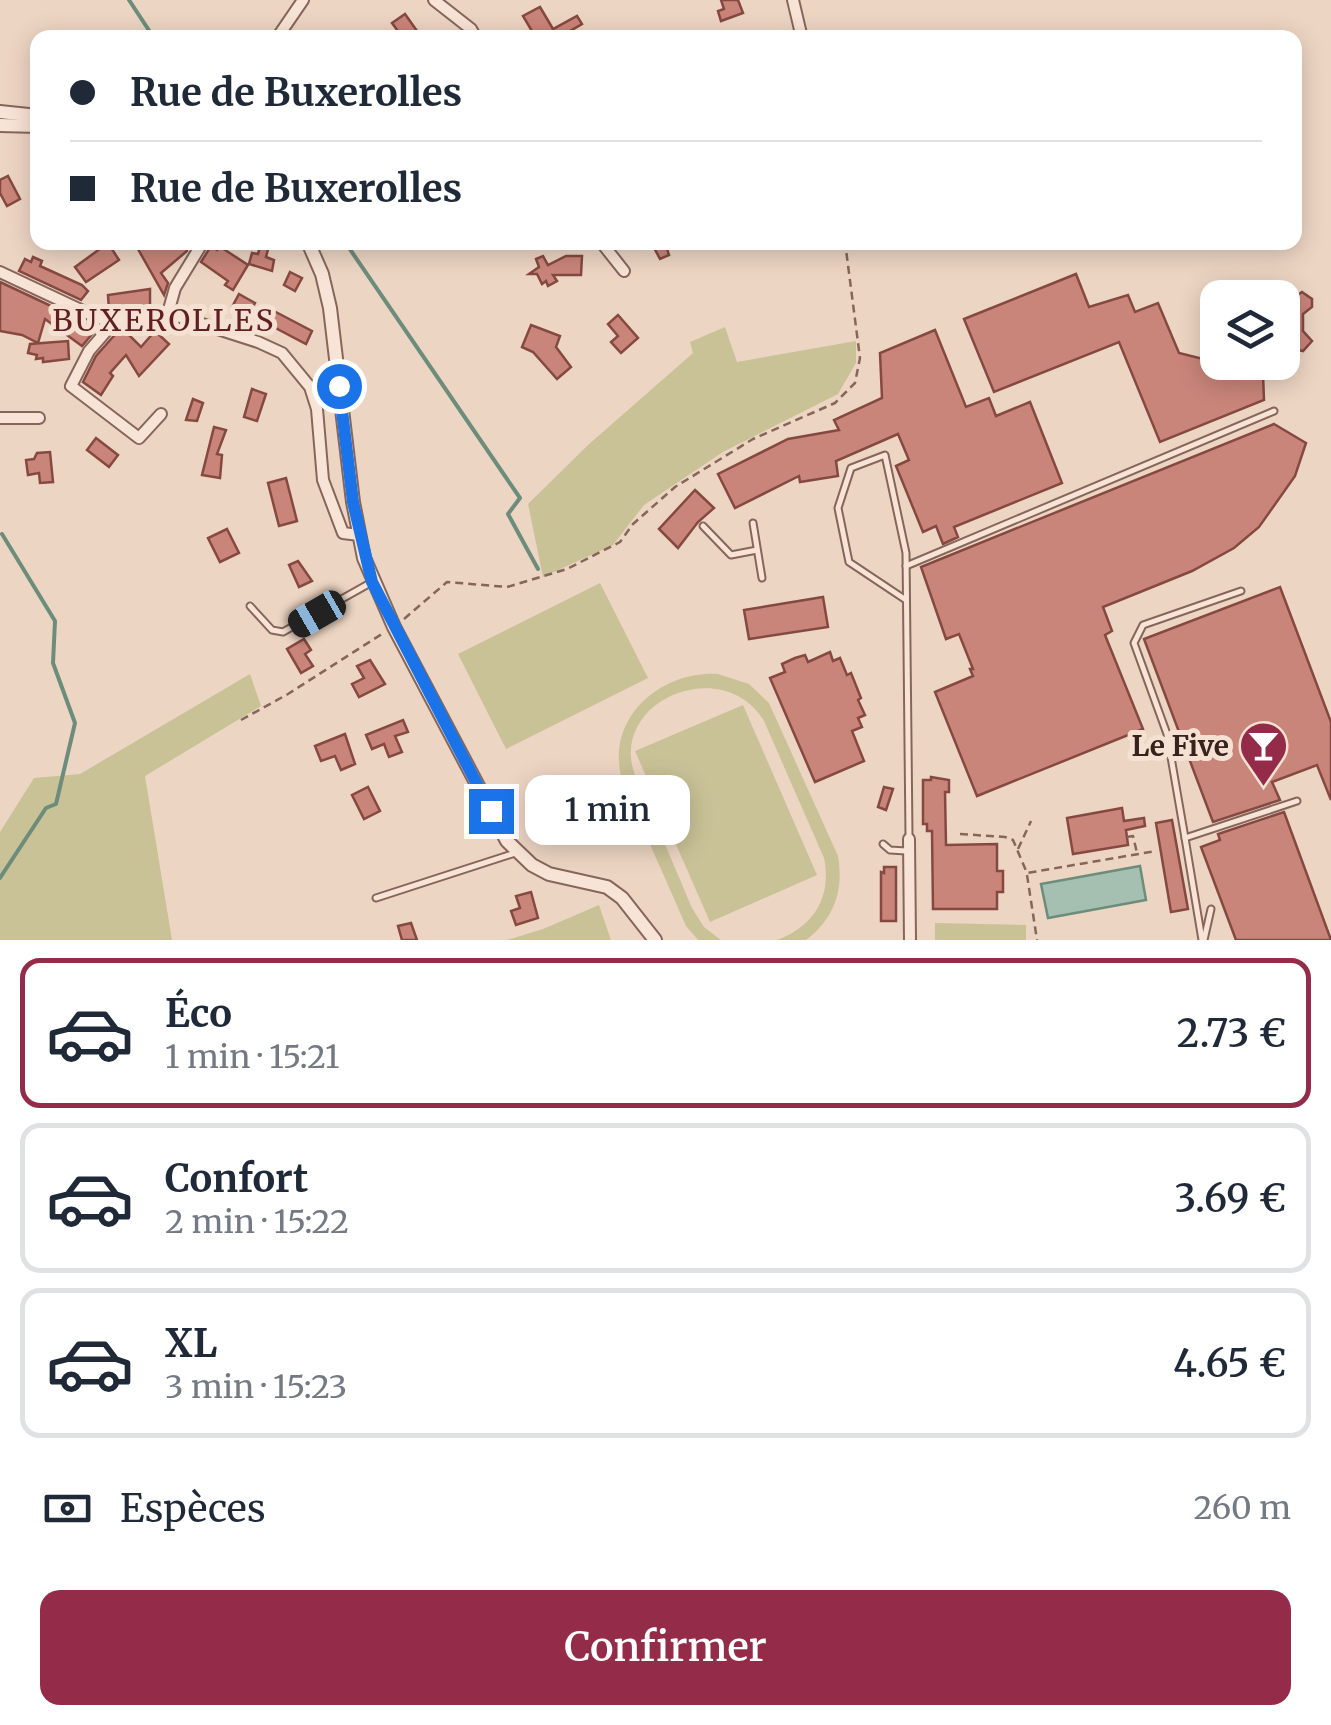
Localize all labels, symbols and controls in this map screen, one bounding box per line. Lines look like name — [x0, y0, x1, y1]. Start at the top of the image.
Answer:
text: Rue de Buxerolles — [130, 69, 462, 116]
text: Rue de Buxerolles — [130, 165, 462, 212]
map controls — [1200, 280, 1300, 380]
button: layers — [1200, 280, 1300, 380]
district label: BUXEROLLES — [52, 301, 276, 339]
route start — [317, 364, 362, 409]
car — [284, 586, 350, 642]
bar icon: Le Five — [1238, 720, 1290, 788]
place label: Le Five — [1131, 728, 1229, 764]
callout: 1 min — [526, 776, 691, 846]
route end — [469, 789, 514, 834]
text: 1 min — [564, 790, 651, 830]
icon: car — [45, 988, 135, 1078]
text: Éco — [165, 990, 232, 1037]
text: 2.73 € — [1177, 1010, 1286, 1057]
text: 1 min · 15:21 — [165, 1037, 340, 1077]
icon: car — [45, 1153, 135, 1243]
text: Confort — [165, 1155, 308, 1202]
text: 3.69 € — [1174, 1175, 1286, 1222]
text: 2 min · 15:22 — [165, 1202, 349, 1242]
icon: car — [45, 1318, 135, 1408]
text: XL — [165, 1320, 217, 1367]
text: 4.65 € — [1173, 1340, 1286, 1387]
text: 3 min · 15:23 — [165, 1367, 347, 1407]
icon: cash — [40, 1481, 95, 1536]
text: Espèces — [120, 1485, 266, 1532]
text: 260 m — [1193, 1488, 1291, 1528]
button: Confirmer — [40, 1590, 1291, 1705]

